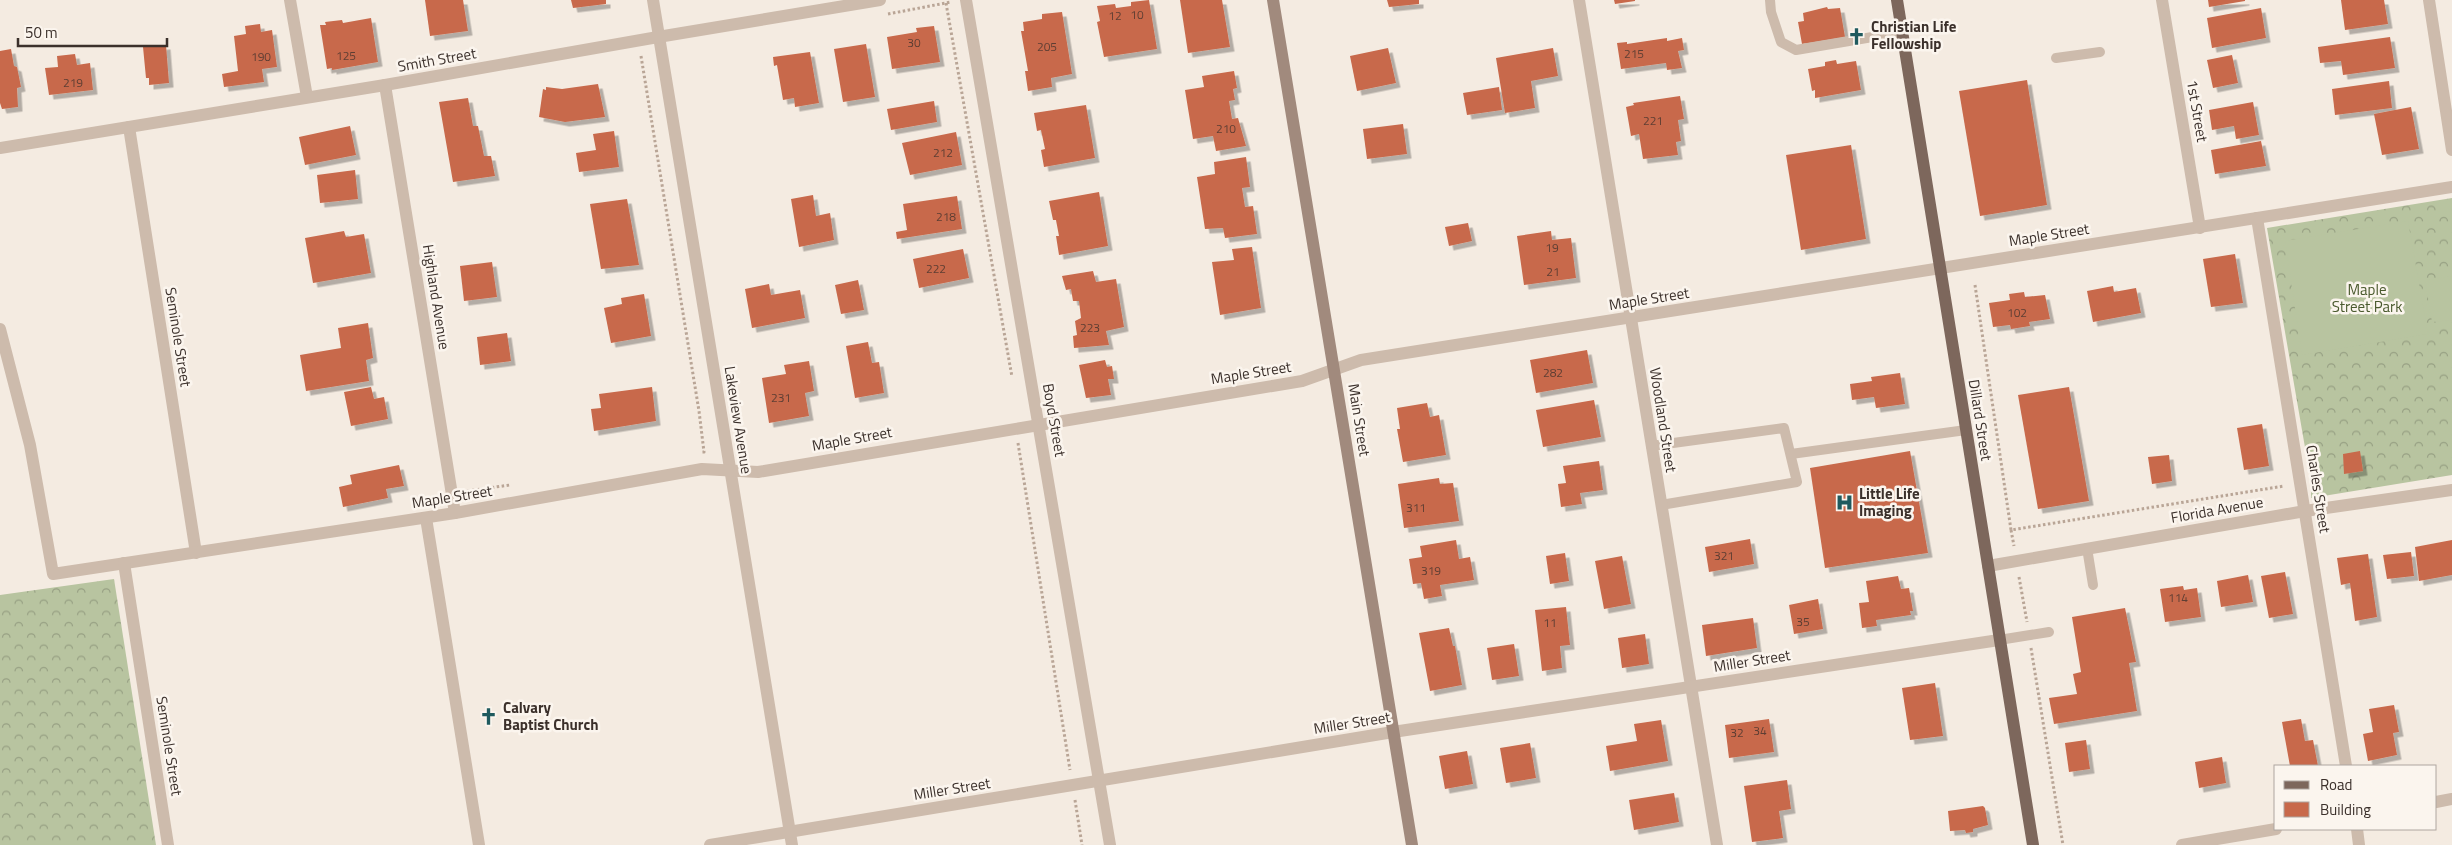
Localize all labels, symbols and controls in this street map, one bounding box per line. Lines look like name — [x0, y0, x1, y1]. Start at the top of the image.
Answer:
house number: 10 — [1130, 5, 1144, 24]
house number: 12 — [1108, 6, 1122, 25]
scale bar — [18, 15, 166, 47]
place label: Christian Life Fellowship — [1871, 15, 1957, 55]
text: 50 m — [25, 21, 58, 44]
church icon: Christian Life Fellowship — [1847, 26, 1867, 46]
house number: 30 — [907, 33, 921, 52]
house number: 205 — [1037, 37, 1057, 56]
street label: Smith Street — [396, 41, 479, 78]
house number: 215 — [1624, 44, 1644, 63]
house number: 125 — [336, 46, 356, 65]
house number: 190 — [251, 47, 271, 66]
house number: 219 — [63, 73, 83, 92]
street label: 1st Street — [2181, 78, 2214, 144]
house number: 221 — [1643, 111, 1663, 130]
house number: 210 — [1216, 119, 1236, 138]
house number: 212 — [933, 143, 953, 162]
house number: 218 — [936, 207, 956, 226]
street label: Maple Street — [2007, 217, 2091, 252]
house number: 19 — [1545, 238, 1559, 257]
street label: Highland Avenue — [417, 243, 456, 351]
house number: 222 — [926, 259, 946, 278]
house number: 21 — [1546, 262, 1560, 281]
park label: Maple Street Park — [2332, 278, 2402, 318]
street label: Maple Street — [1607, 281, 1691, 316]
street label: Seminole Street — [159, 285, 198, 389]
house number: 102 — [2007, 303, 2027, 322]
house number: 223 — [1080, 318, 1100, 337]
street label: Maple Street — [1209, 355, 1293, 390]
house number: 282 — [1543, 363, 1563, 382]
street label: Lakeview Avenue — [719, 364, 758, 475]
street label: Woodland Street — [1644, 366, 1683, 475]
street label: Dillard Street — [1963, 377, 1998, 463]
street label: Boyd Street — [1037, 381, 1072, 459]
street label: Main Street — [1342, 382, 1377, 459]
house number: 231 — [771, 388, 791, 407]
street label: Maple Street — [810, 420, 895, 457]
street label: Charles Street — [2300, 443, 2337, 535]
street label: Maple Street — [410, 479, 494, 514]
place label: Little Life Imaging — [1859, 482, 1920, 522]
street label: Florida Avenue — [2169, 490, 2265, 529]
hospital icon: Little Life Imaging — [1835, 493, 1855, 513]
house number: 311 — [1406, 498, 1426, 517]
house number: 321 — [1714, 546, 1734, 565]
house number: 319 — [1421, 561, 1441, 580]
house number: 114 — [2168, 588, 2188, 607]
house number: 35 — [1796, 612, 1810, 631]
house number: 11 — [1543, 613, 1557, 632]
street label: Miller Street — [1712, 643, 1793, 678]
street label: Seminole Street — [150, 694, 189, 798]
place label: Calvary Baptist Church — [503, 696, 598, 736]
street label: Miller Street — [1312, 705, 1393, 740]
church icon: Calvary Baptist Church — [479, 707, 499, 727]
house number: 34 — [1753, 721, 1767, 740]
house number: 32 — [1730, 723, 1744, 742]
legend — [2274, 765, 2437, 830]
street label: Miller Street — [912, 771, 993, 806]
text: Road — [2320, 773, 2352, 796]
text: Building — [2320, 798, 2371, 821]

